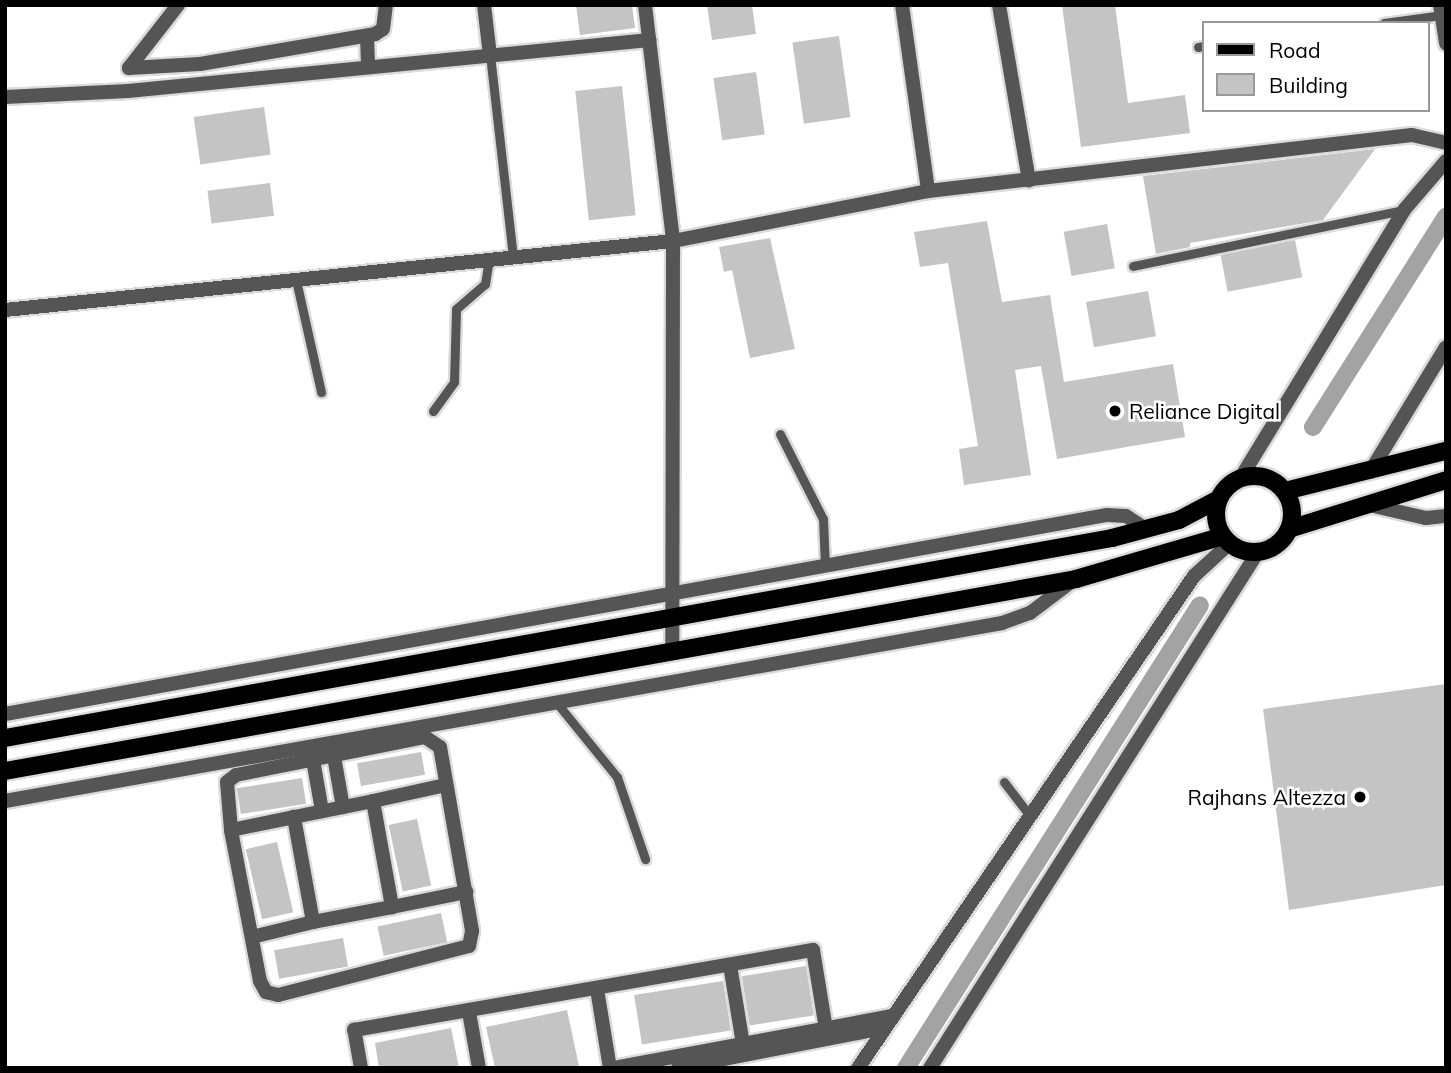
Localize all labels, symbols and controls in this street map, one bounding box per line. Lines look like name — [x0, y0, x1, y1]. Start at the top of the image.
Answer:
legend — [1202, 21, 1430, 112]
text: Road — [1269, 37, 1320, 63]
text: Building — [1269, 72, 1348, 98]
place label: Reliance Digital — [1129, 398, 1280, 424]
marker: Reliance Digital — [1107, 403, 1123, 419]
place label: Rajhans Altezza — [1187, 784, 1346, 810]
marker: Rajhans Altezza — [1352, 789, 1368, 805]

